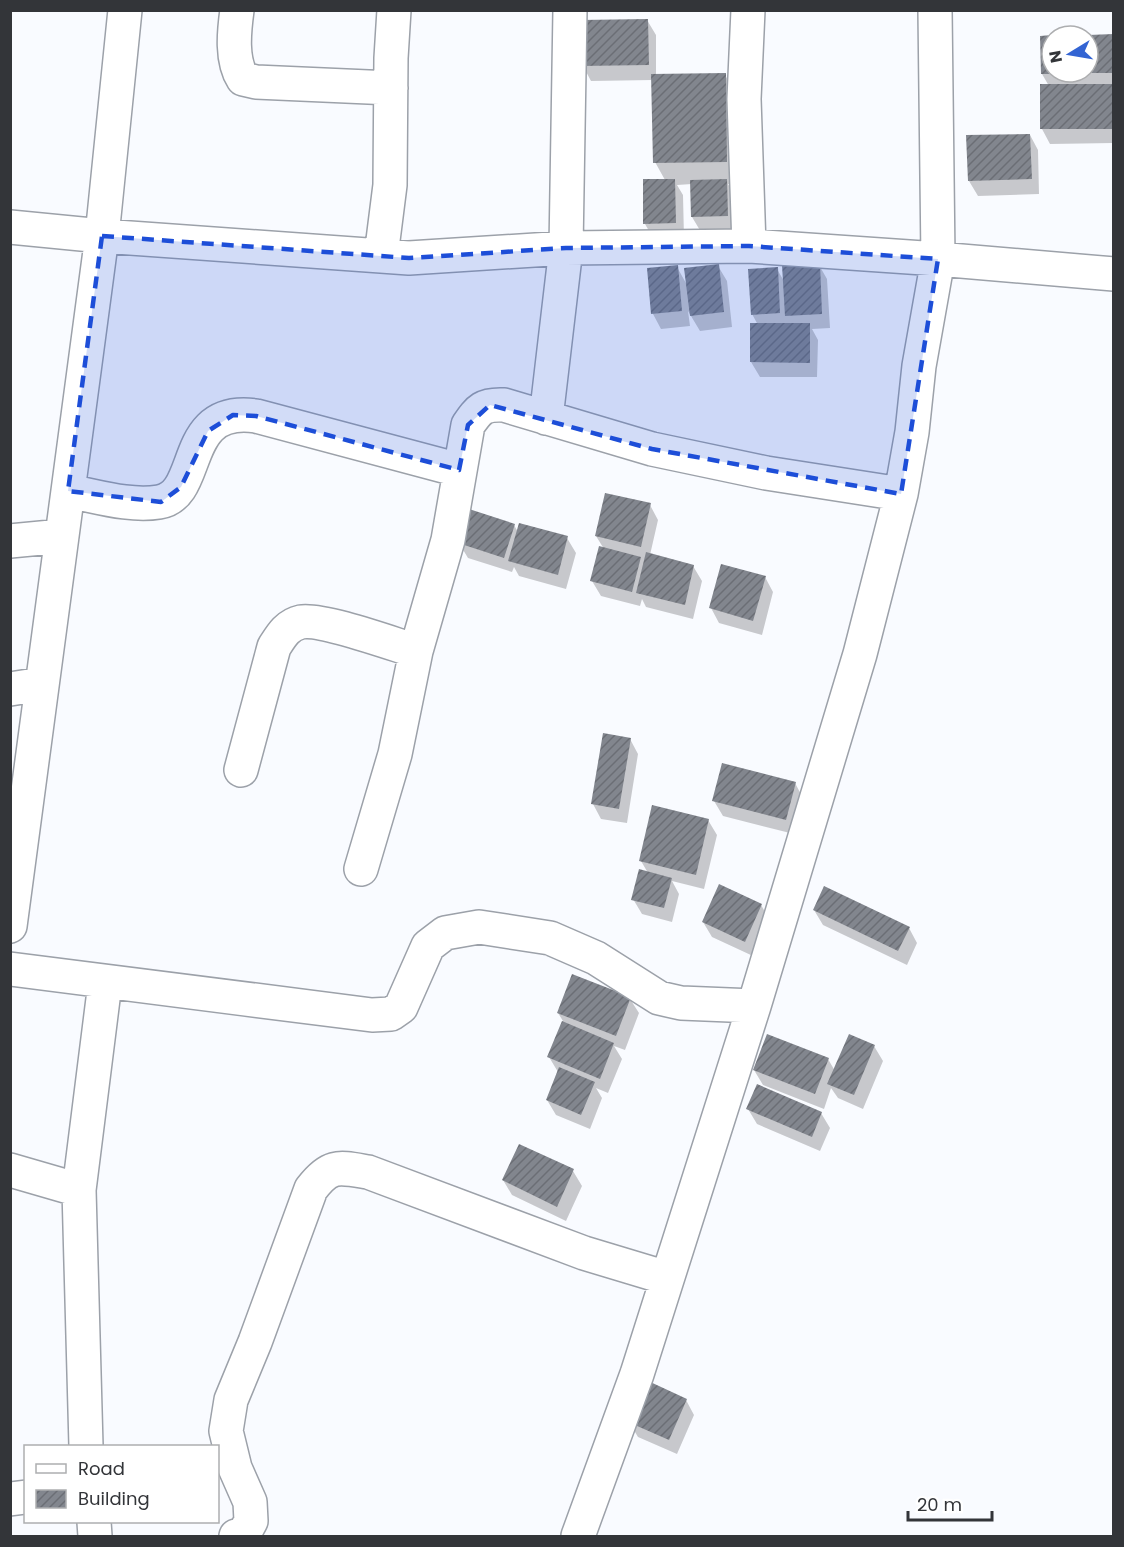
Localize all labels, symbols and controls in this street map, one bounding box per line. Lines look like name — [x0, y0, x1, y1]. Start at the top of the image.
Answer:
north arrow — [1040, 24, 1100, 84]
text: N — [1043, 49, 1068, 65]
legend — [24, 1445, 219, 1523]
text: Road — [78, 1456, 125, 1481]
scale bar — [908, 1484, 992, 1522]
text: Building — [78, 1486, 150, 1511]
text: 20 m — [917, 1492, 962, 1517]

